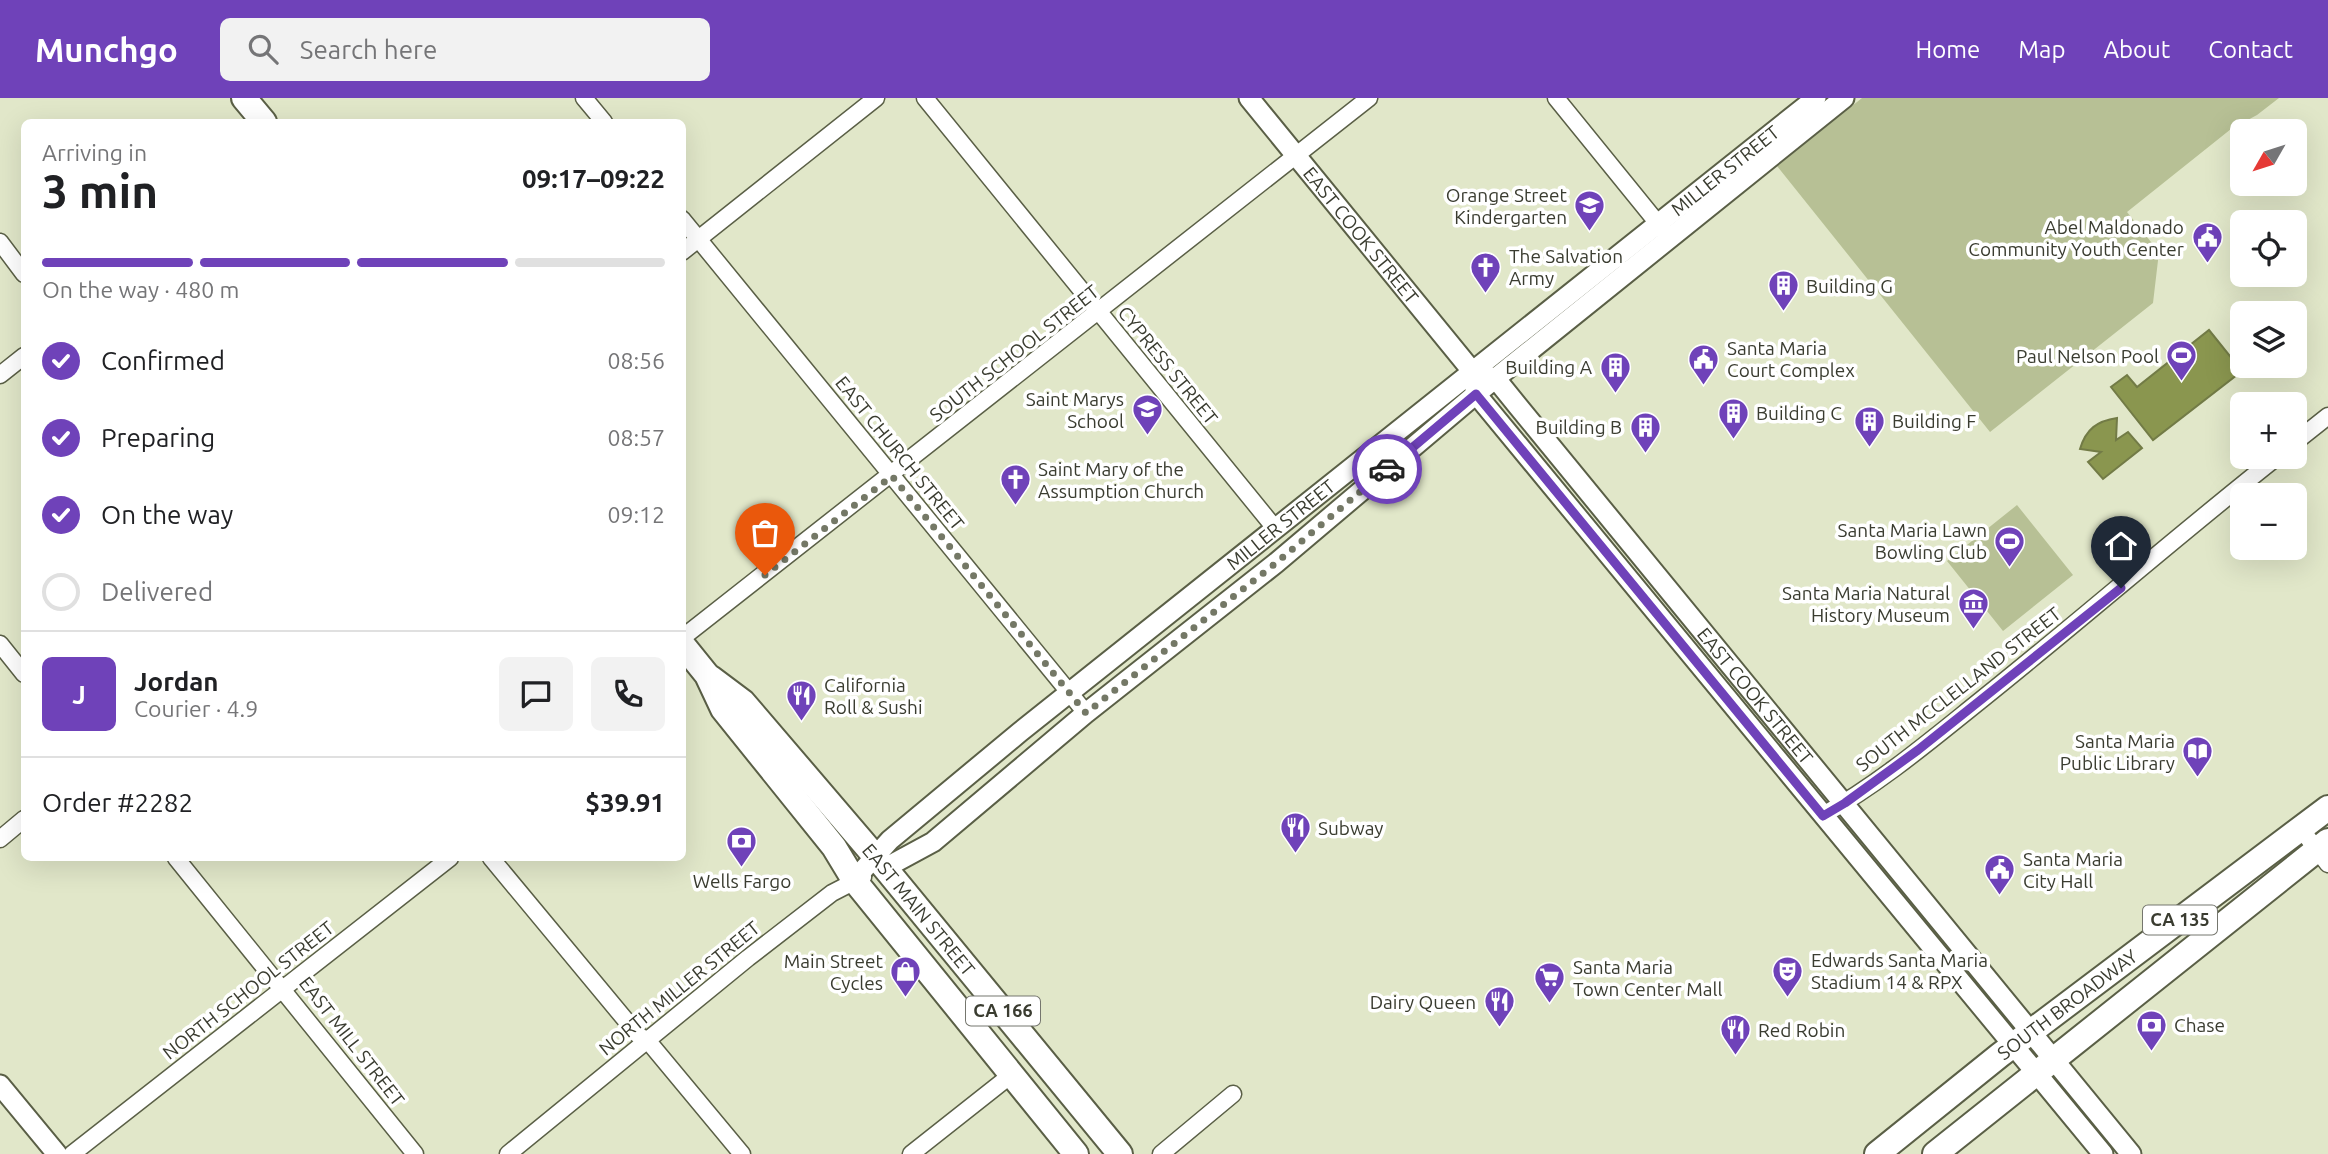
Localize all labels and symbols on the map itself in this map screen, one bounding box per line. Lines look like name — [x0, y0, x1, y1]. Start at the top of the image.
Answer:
north arrow — [2230, 119, 2306, 196]
street label: MILLER STREET — [1666, 121, 1784, 220]
street label: EAST COOK STREET — [1299, 162, 1423, 308]
place label: Orange Street Kindergarten — [1446, 184, 1568, 228]
school or university icon: Orange Street Kindergarten — [1573, 189, 1607, 233]
place label: Abel Maldonado Community Youth Center — [1968, 216, 2184, 260]
public building icon: Abel Maldonado Community Youth Center — [2190, 221, 2224, 265]
place label: The Salvation Army — [1509, 245, 1623, 289]
church icon: The Salvation Army — [1469, 250, 1503, 294]
building icon: Building G — [1766, 269, 1800, 313]
place label: Building G — [1806, 275, 1893, 297]
street label: SOUTH SCHOOL STREET — [925, 280, 1103, 426]
street label: CYPRESS STREET — [1114, 302, 1223, 429]
place label: Santa Maria Court Complex — [1727, 337, 1855, 381]
sports icon: Paul Nelson Pool — [2165, 339, 2199, 383]
public building icon: Santa Maria Court Complex — [1687, 342, 1721, 386]
place label: Paul Nelson Pool — [2016, 345, 2159, 367]
building icon: Building A — [1598, 350, 1632, 394]
place label: Building A — [1505, 356, 1593, 378]
street label: EAST CHURCH STREET — [831, 372, 969, 535]
place label: Saint Marys School — [1026, 388, 1124, 432]
school or university icon: Saint Marys School — [1130, 393, 1164, 437]
building icon: Building C — [1716, 396, 1750, 440]
place label: Building C — [1756, 402, 1842, 424]
building icon: Building F — [1852, 404, 1886, 448]
building icon: Building B — [1628, 410, 1662, 454]
place label: Building F — [1892, 410, 1976, 432]
place label: Building B — [1536, 416, 1622, 438]
courier — [1352, 434, 1422, 504]
place label: Saint Mary of the Assumption Church — [1038, 458, 1204, 502]
church icon: Saint Mary of the Assumption Church — [998, 463, 1032, 507]
street label: MILLER STREET — [1222, 474, 1339, 574]
pin — [735, 503, 795, 575]
pin — [2091, 516, 2151, 588]
place label: Santa Maria Lawn Bowling Club — [1838, 519, 1987, 563]
sports icon: Santa Maria Lawn Bowling Club — [1993, 524, 2027, 568]
place label: Santa Maria Natural History Museum — [1782, 582, 1950, 626]
museum icon: Santa Maria Natural History Museum — [1956, 587, 1990, 631]
street label: SOUTH MCCLELLAND STREET — [1851, 602, 2065, 776]
street label: EAST COOK STREET — [1693, 623, 1818, 769]
place label: California Roll & Sushi — [824, 674, 923, 718]
restaurant icon: California Roll & Sushi — [784, 679, 818, 723]
place label: Santa Maria Public Library — [2060, 730, 2175, 774]
library icon: Santa Maria Public Library — [2181, 735, 2215, 779]
restaurant icon: Subway — [1278, 811, 1312, 855]
place label: Subway — [1318, 817, 1384, 839]
bank icon: Wells Fargo — [725, 825, 759, 869]
street label: EAST MAIN STREET — [858, 839, 980, 980]
place label: Santa Maria City Hall — [2023, 848, 2123, 892]
public building icon: Santa Maria City Hall — [1983, 853, 2017, 897]
place label: Wells Fargo — [693, 870, 791, 892]
road number: CA 135 — [2143, 906, 2217, 934]
street label: NORTH SCHOOL STREET — [158, 916, 338, 1064]
street label: NORTH MILLER STREET — [594, 916, 764, 1060]
street label: SOUTH BROADWAY — [1993, 945, 2141, 1064]
place label: Edwards Santa Maria Stadium 14 & RPX — [1811, 949, 1988, 993]
place label: Main Street Cycles — [784, 950, 884, 994]
theatre icon: Edwards Santa Maria Stadium 14 & RPX — [1771, 954, 1805, 998]
shop icon: Main Street Cycles — [889, 955, 923, 999]
place label: Santa Maria Town Center Mall — [1573, 956, 1722, 1000]
supermarket icon: Santa Maria Town Center Mall — [1533, 961, 1567, 1005]
street label: EAST MILL STREET — [295, 972, 409, 1110]
restaurant icon: Dairy Queen — [1482, 985, 1516, 1029]
place label: Dairy Queen — [1370, 991, 1476, 1013]
road number: CA 166 — [966, 996, 1040, 1026]
bank icon: Chase — [2134, 1008, 2168, 1052]
restaurant icon: Red Robin — [1718, 1013, 1752, 1057]
place label: Chase — [2174, 1014, 2225, 1036]
place label: Red Robin — [1758, 1019, 1845, 1041]

